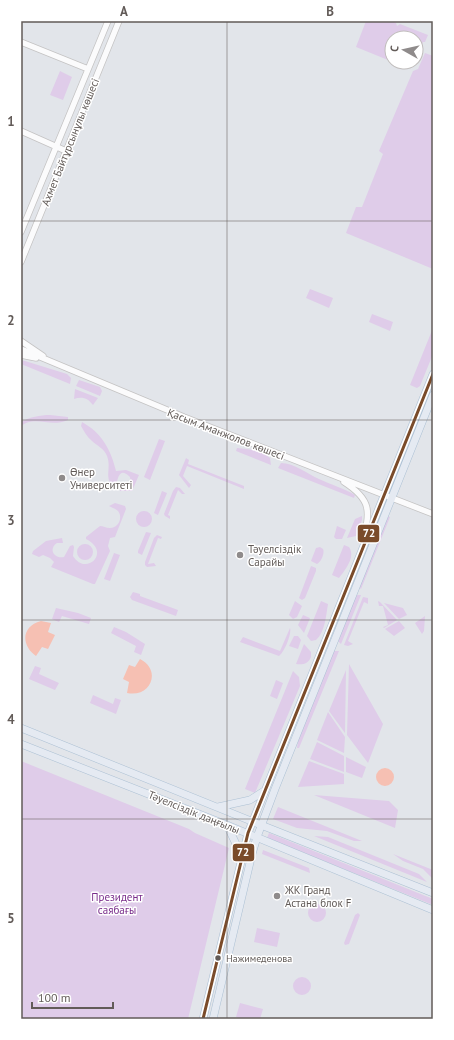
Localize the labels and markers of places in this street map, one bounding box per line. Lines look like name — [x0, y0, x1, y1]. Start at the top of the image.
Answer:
place label: Өнер Университеті — [70, 465, 133, 492]
marker: Өнер Университеті — [57, 473, 67, 483]
place label: Тәуелсіздік Сарайы — [248, 542, 302, 569]
marker: Тәуелсіздік Сарайы — [235, 550, 245, 560]
place label: ЖК Гранд Астана блок F — [284, 883, 352, 910]
marker: ЖК Гранд Астана блок F — [272, 891, 282, 901]
place label: Нажимеденова — [226, 952, 292, 965]
marker: Нажимеденова — [213, 953, 223, 963]

